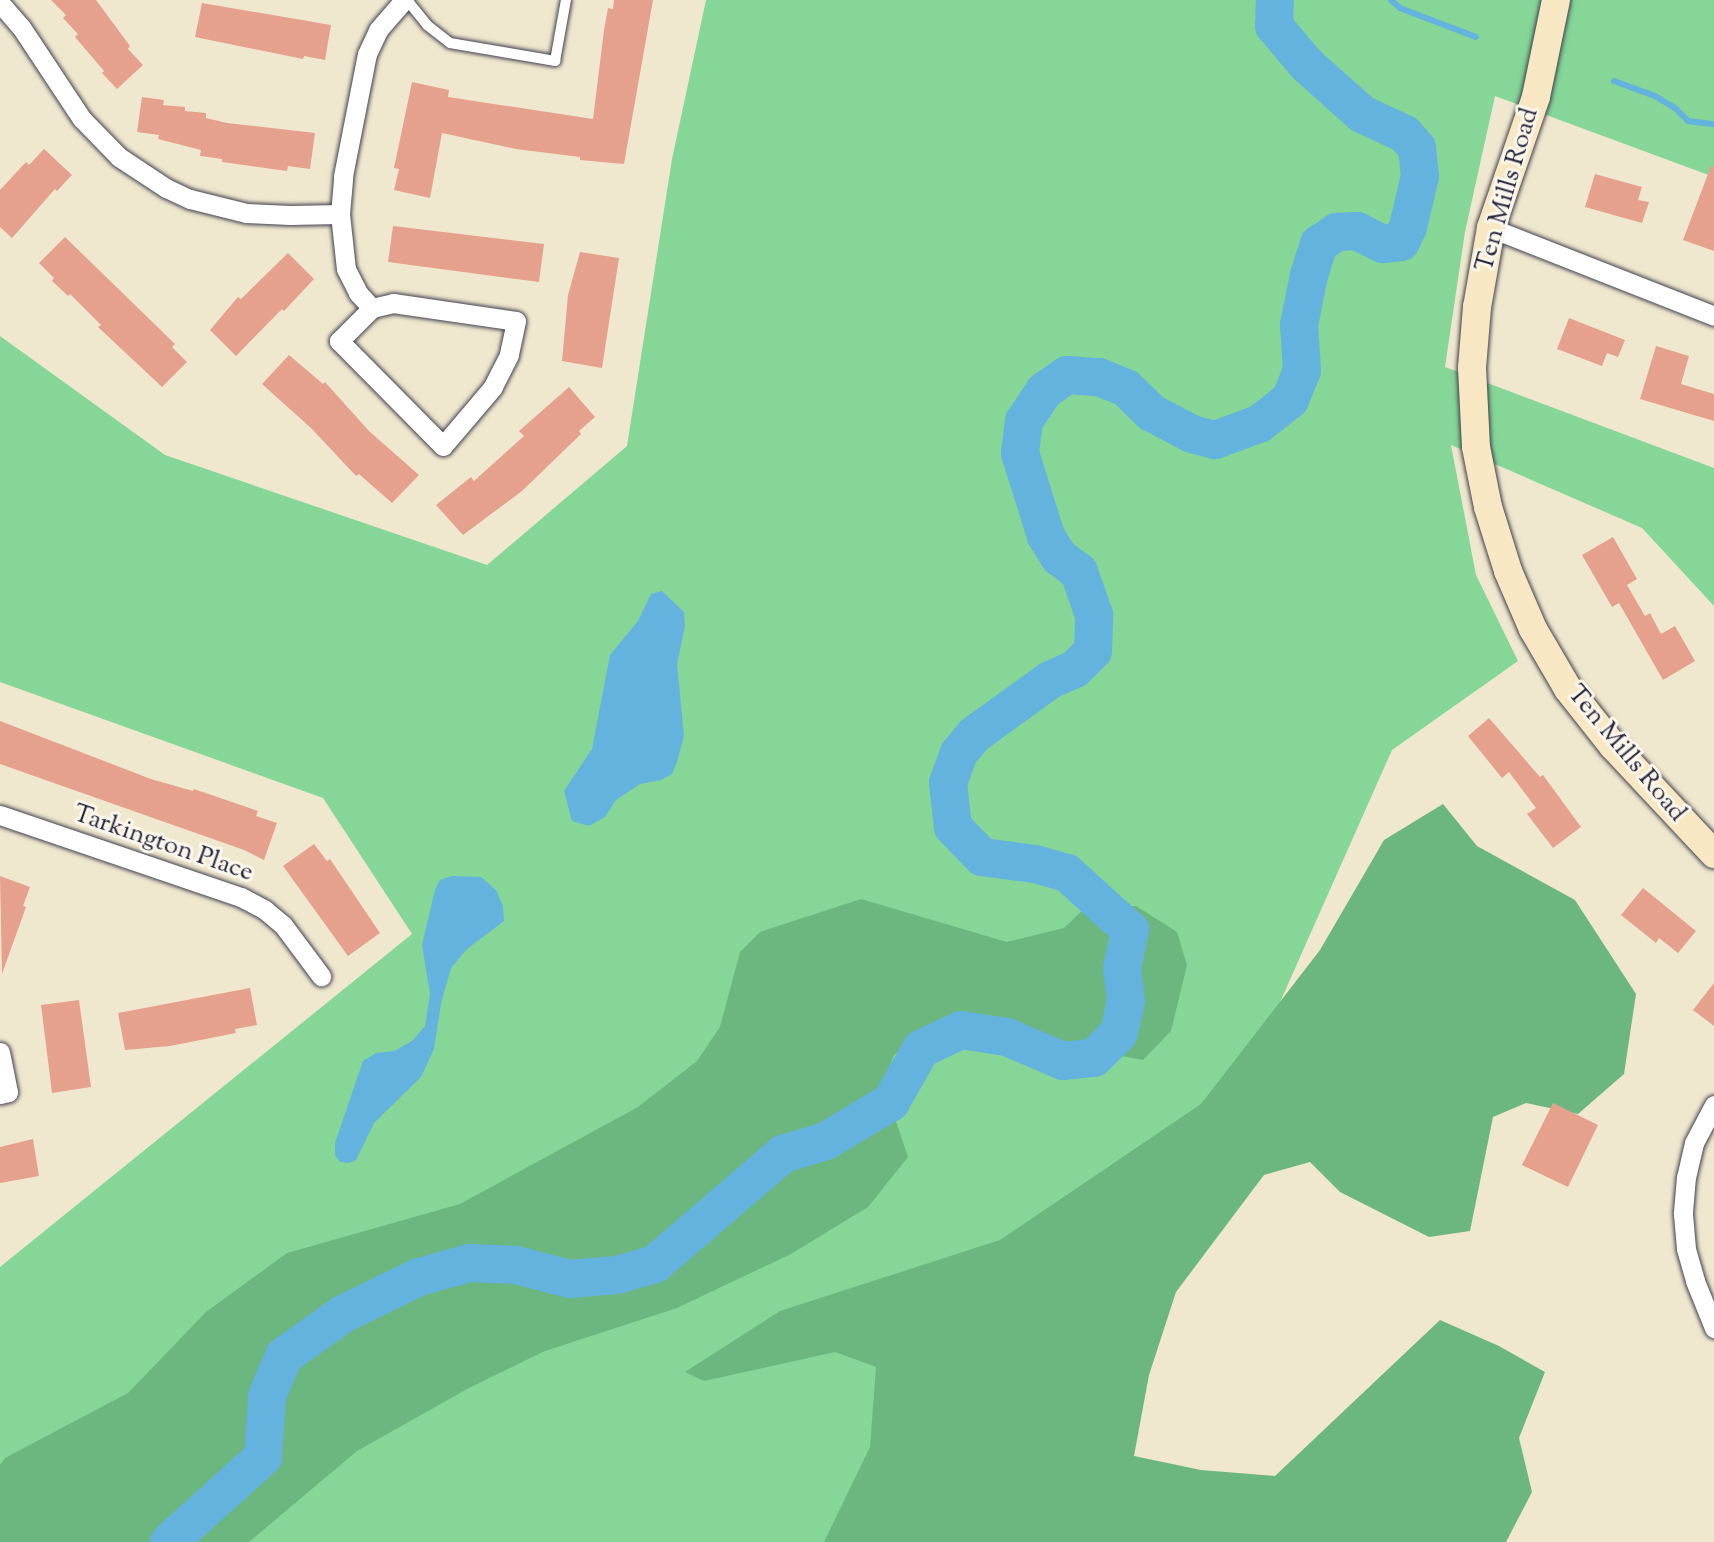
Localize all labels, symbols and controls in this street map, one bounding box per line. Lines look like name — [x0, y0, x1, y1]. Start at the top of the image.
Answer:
street label: Ten Mills Road — [1470, 104, 1546, 276]
street label: Ten Mills Road — [1560, 679, 1692, 829]
street label: Tarkington Place — [69, 799, 257, 889]

